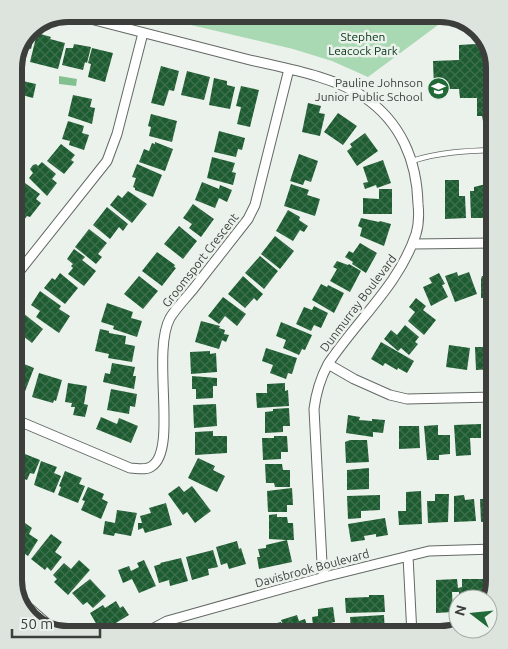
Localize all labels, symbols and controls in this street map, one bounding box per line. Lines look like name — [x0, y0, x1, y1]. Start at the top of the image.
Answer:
park label: Stephen Leacock Park — [328, 30, 398, 57]
place label: Pauline Johnson Junior Public School — [315, 76, 423, 103]
school or university icon: Pauline Johnson Junior Public School — [427, 77, 451, 101]
street label: Groomsport Crescent — [159, 210, 241, 310]
street label: Dunmurray Boulevard — [317, 252, 399, 354]
street label: Davisbrook Boulevard — [253, 546, 371, 590]
north arrow — [448, 589, 498, 639]
text: N — [451, 603, 470, 618]
scale bar — [12, 606, 100, 638]
text: 50 m — [20, 615, 53, 632]

